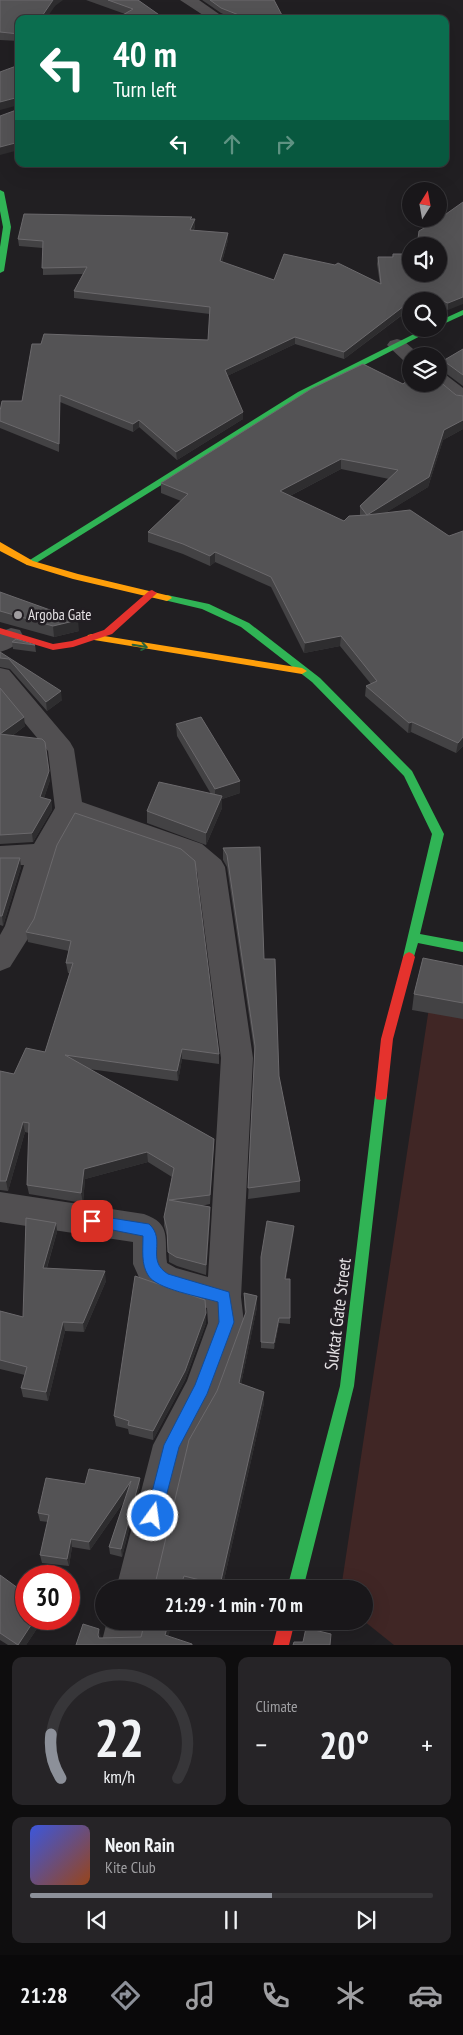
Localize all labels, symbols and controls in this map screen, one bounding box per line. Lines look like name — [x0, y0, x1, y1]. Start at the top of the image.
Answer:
text: 40 m — [113, 31, 177, 77]
icon: left — [30, 35, 95, 100]
text: Turn left — [113, 75, 177, 103]
icon: left — [165, 130, 193, 158]
icon: ahead — [218, 130, 246, 158]
icon: right — [271, 130, 299, 158]
north arrow — [402, 182, 448, 228]
map controls — [402, 182, 447, 392]
button: sound — [402, 237, 447, 282]
button: search — [402, 292, 447, 337]
button: layers — [402, 347, 447, 392]
place label: Argoba Gate — [28, 605, 91, 624]
marker: Argoba Gate — [12, 609, 24, 621]
one-way arrow — [131, 641, 147, 651]
pin — [71, 1200, 113, 1242]
icon: arrive — [78, 1207, 106, 1235]
street label: Suktat Gate Street — [319, 1257, 356, 1371]
position arrow — [126, 1489, 178, 1541]
speed limit sign: 30 — [15, 1565, 80, 1630]
text: 21:29 · 1 min · 70 m — [165, 1593, 303, 1617]
text: Climate — [256, 1696, 298, 1716]
text: 22 — [94, 1704, 144, 1771]
text: 20° — [319, 1720, 369, 1769]
text: − — [256, 1726, 267, 1763]
text: + — [421, 1726, 433, 1763]
text: km/h — [103, 1765, 135, 1788]
text: Neon Rain — [105, 1833, 174, 1857]
text: Kite Club — [105, 1857, 156, 1877]
icon: previous — [83, 1906, 111, 1934]
icon: pause — [217, 1906, 245, 1934]
icon: next — [352, 1906, 380, 1934]
icon: directions — [108, 1978, 143, 2013]
icon: music — [183, 1978, 218, 2013]
icon: phone — [258, 1978, 293, 2013]
icon: climate — [333, 1978, 368, 2013]
icon: car — [408, 1978, 443, 2013]
text: 21:28 — [20, 1981, 68, 2009]

